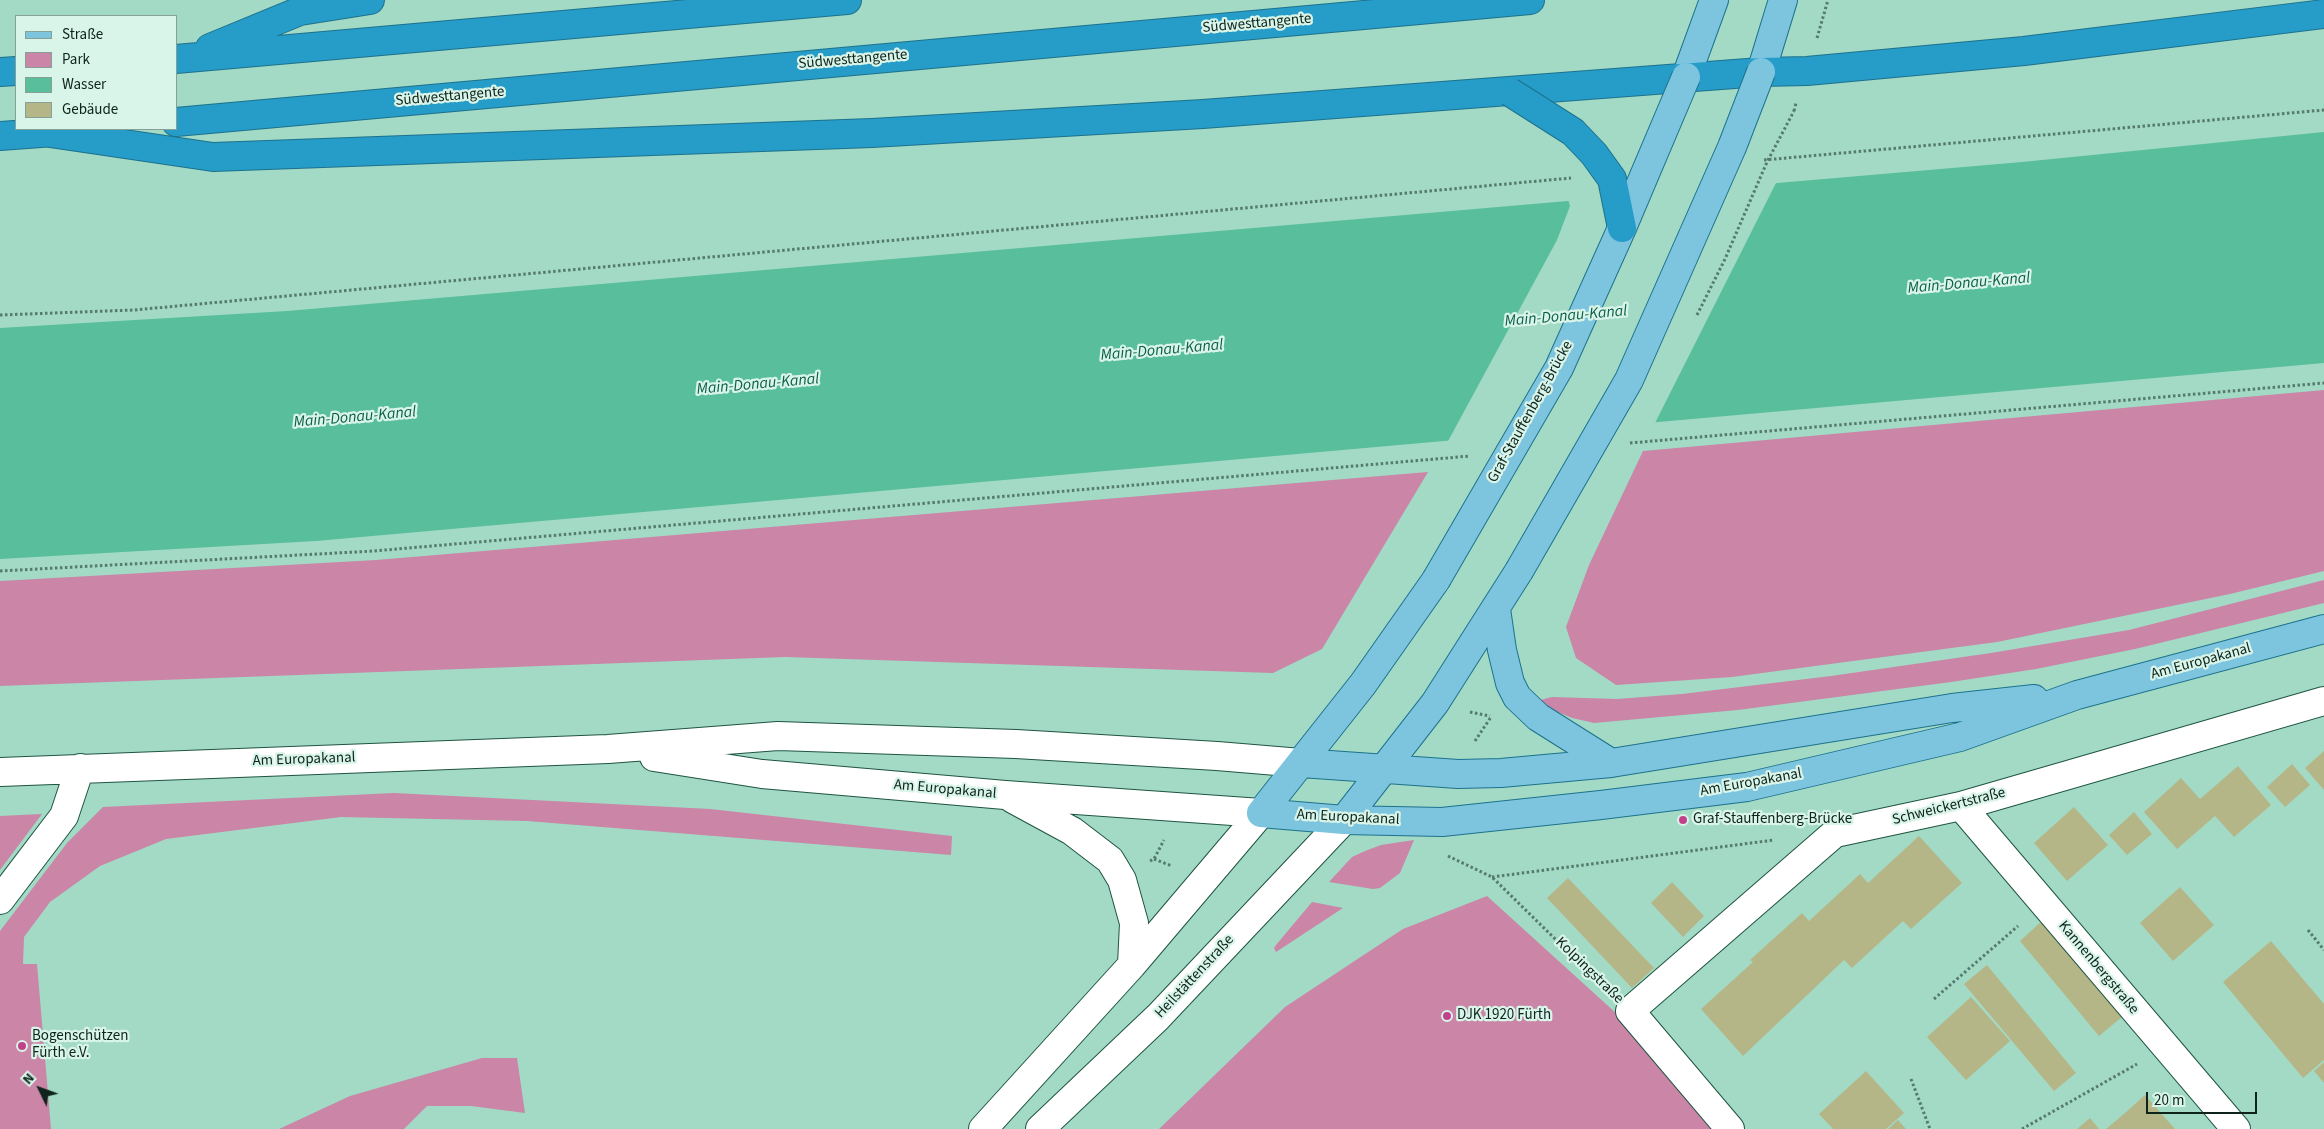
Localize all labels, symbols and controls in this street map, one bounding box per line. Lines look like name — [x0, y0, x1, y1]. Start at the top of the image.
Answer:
street label: Südwesttangente — [1202, 10, 1312, 38]
legend — [15, 15, 178, 130]
text: Straße — [62, 24, 103, 45]
street label: Südwesttangente — [798, 46, 908, 74]
text: Park — [62, 49, 90, 70]
text: Wasser — [62, 74, 106, 95]
street label: Südwesttangente — [395, 83, 505, 111]
text: Gebäude — [62, 99, 118, 120]
water label: Main-Donau-Kanal — [1907, 269, 2031, 299]
water label: Main-Donau-Kanal — [1504, 302, 1628, 332]
water label: Main-Donau-Kanal — [1100, 336, 1224, 366]
street label: Graf-Stauffenberg-Brücke — [1485, 338, 1577, 486]
water label: Main-Donau-Kanal — [696, 370, 820, 400]
water label: Main-Donau-Kanal — [293, 403, 417, 433]
street label: Am Europakanal — [2149, 640, 2253, 684]
street label: Am Europakanal — [252, 749, 356, 771]
street label: Am Europakanal — [1699, 765, 1803, 801]
street label: Am Europakanal — [893, 777, 997, 803]
street label: Schweickertstraße — [1891, 784, 2007, 830]
street label: Am Europakanal — [1296, 806, 1400, 830]
place label: Graf-Stauffenberg-Brücke — [1693, 811, 1852, 829]
marker: Graf-Stauffenberg-Brücke — [1677, 814, 1689, 826]
street label: Kannenbergstraße — [2054, 918, 2142, 1018]
street label: Heilstättenstraße — [1152, 931, 1238, 1023]
street label: Kolpingstraße — [1551, 934, 1627, 1008]
place label: DJK 1920 Fürth — [1457, 1007, 1551, 1025]
marker: DJK 1920 Fürth — [1441, 1010, 1453, 1022]
place label: Bogenschützen Fürth e.V. — [32, 1028, 128, 1063]
marker: Bogenschützen Fürth e.V. — [16, 1040, 28, 1052]
north arrow — [15, 1064, 65, 1114]
text: N — [18, 1069, 39, 1089]
scale bar — [2149, 1082, 2260, 1114]
text: 20 m — [2154, 1090, 2184, 1111]

